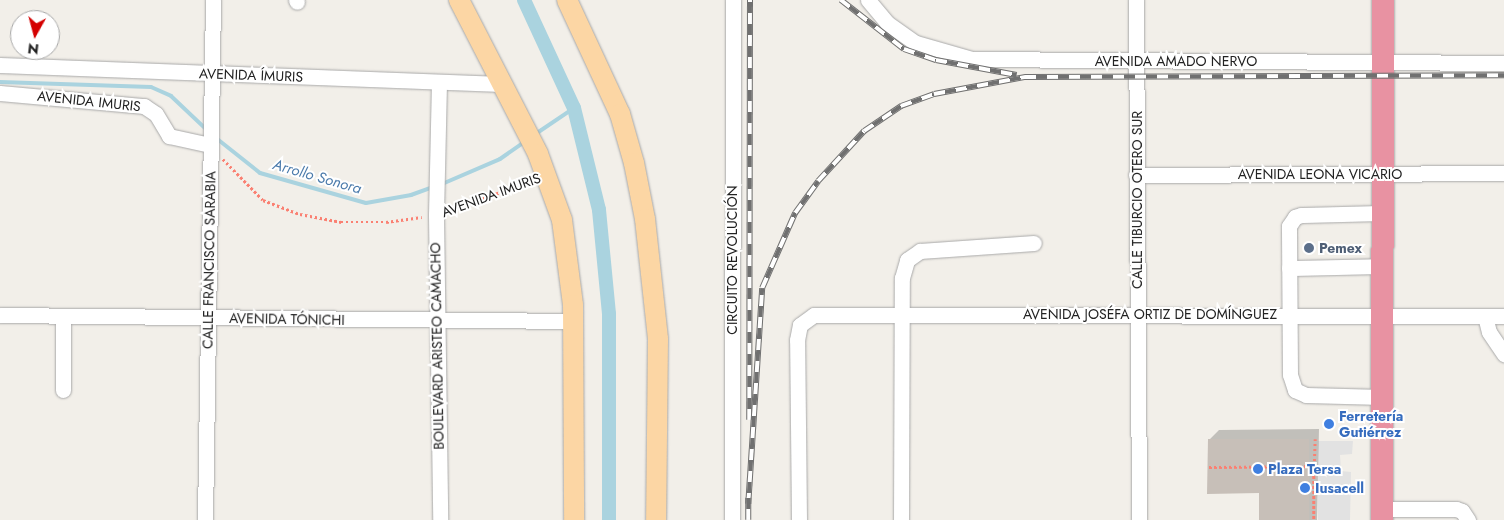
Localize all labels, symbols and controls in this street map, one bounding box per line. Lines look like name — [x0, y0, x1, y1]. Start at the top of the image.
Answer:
north arrow — [10, 10, 60, 60]
text: N — [27, 38, 40, 59]
street label: AVENIDA AMADO NERVO — [1095, 53, 1257, 69]
street label: AVENIDA ÍMURIS — [199, 65, 303, 85]
street label: AVENIDA IMURIS — [36, 87, 142, 115]
street label: CALLE TIBURCIO OTERO SUR — [1129, 111, 1145, 289]
water label: Arrollo Sonora — [271, 156, 363, 198]
street label: AVENIDA LEONA VICARIO — [1238, 166, 1402, 182]
street label: AVENIDA IMURIS — [439, 169, 543, 221]
street label: CALLE FRANCISCO SARABIA — [199, 171, 219, 349]
street label: CIRCUITO REVOLUCIÓN — [724, 185, 740, 335]
place label: Pemex — [1319, 240, 1362, 256]
street label: BOULEVARD ARISTEO CAMACHO — [427, 242, 447, 450]
marker: Pemex — [1303, 242, 1315, 254]
street label: AVENIDA JOSÉFA ORTIZ DE DOMÍNGUEZ — [1023, 306, 1277, 322]
street label: AVENIDA TÓNICHI — [229, 310, 345, 328]
place label: Ferretería Gutiérrez — [1339, 408, 1403, 441]
marker: Ferretería Gutiérrez — [1323, 418, 1335, 430]
place label: Plaza Tersa — [1268, 461, 1341, 477]
marker: Plaza Tersa — [1252, 463, 1264, 475]
place label: Iusacell — [1315, 480, 1364, 496]
marker: Iusacell — [1299, 482, 1311, 494]

